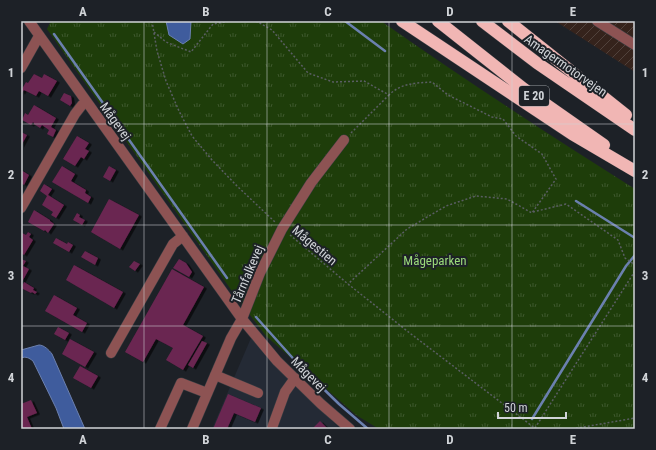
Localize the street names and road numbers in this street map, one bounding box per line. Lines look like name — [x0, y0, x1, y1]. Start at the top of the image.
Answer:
street label: Amagermotorvejen — [521, 31, 610, 100]
road number: E 20 — [519, 86, 549, 106]
street label: Mågevej — [97, 100, 134, 143]
street label: Mågestien — [289, 222, 340, 268]
street label: Tårnfalkevej — [228, 243, 267, 306]
street label: Mågevej — [288, 354, 329, 395]

